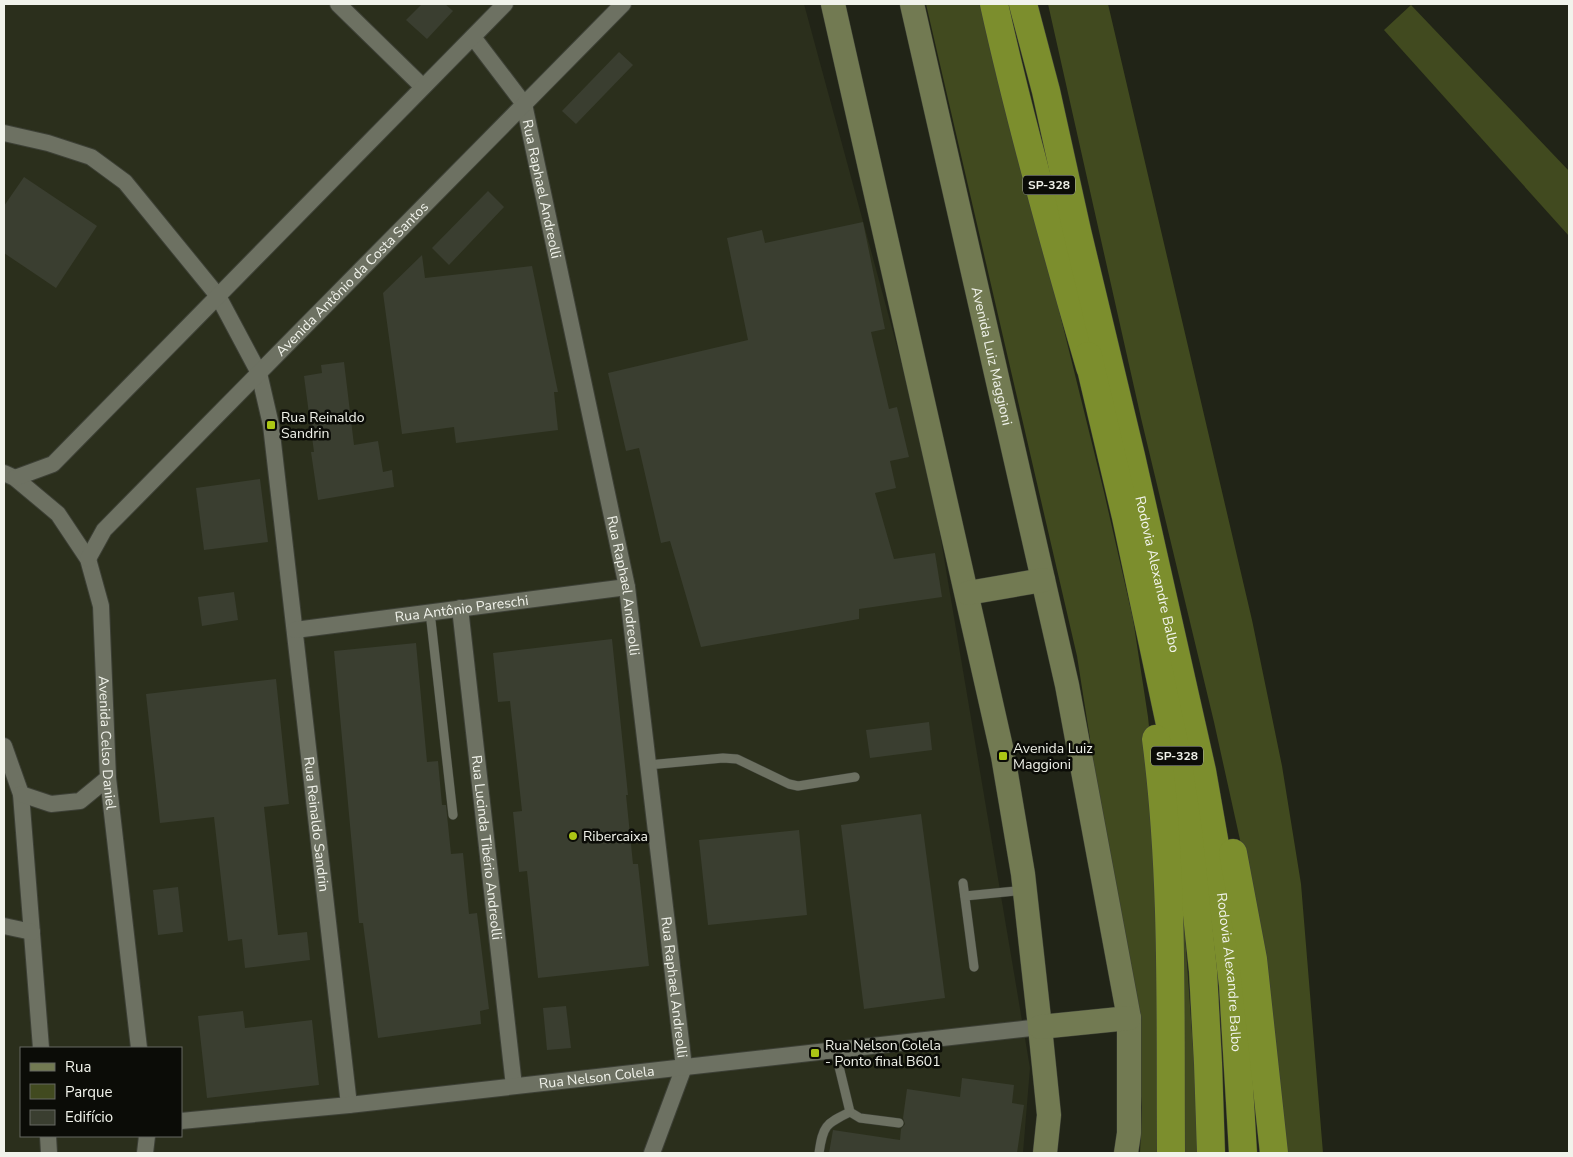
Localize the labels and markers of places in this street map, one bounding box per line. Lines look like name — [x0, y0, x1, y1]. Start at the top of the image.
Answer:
place label: Rua Reinaldo Sandrin — [281, 408, 365, 443]
marker: Rua Reinaldo Sandrin — [265, 419, 277, 431]
place label: Avenida Luiz Maggioni — [1013, 739, 1093, 774]
marker: Avenida Luiz Maggioni — [997, 750, 1009, 762]
place label: Ribercaixa — [583, 827, 648, 846]
marker: Ribercaixa — [567, 830, 579, 842]
place label: Rua Nelson Colela - Ponto final B601 — [825, 1036, 941, 1071]
marker: Rua Nelson Colela - Ponto final B601 — [809, 1047, 821, 1059]

